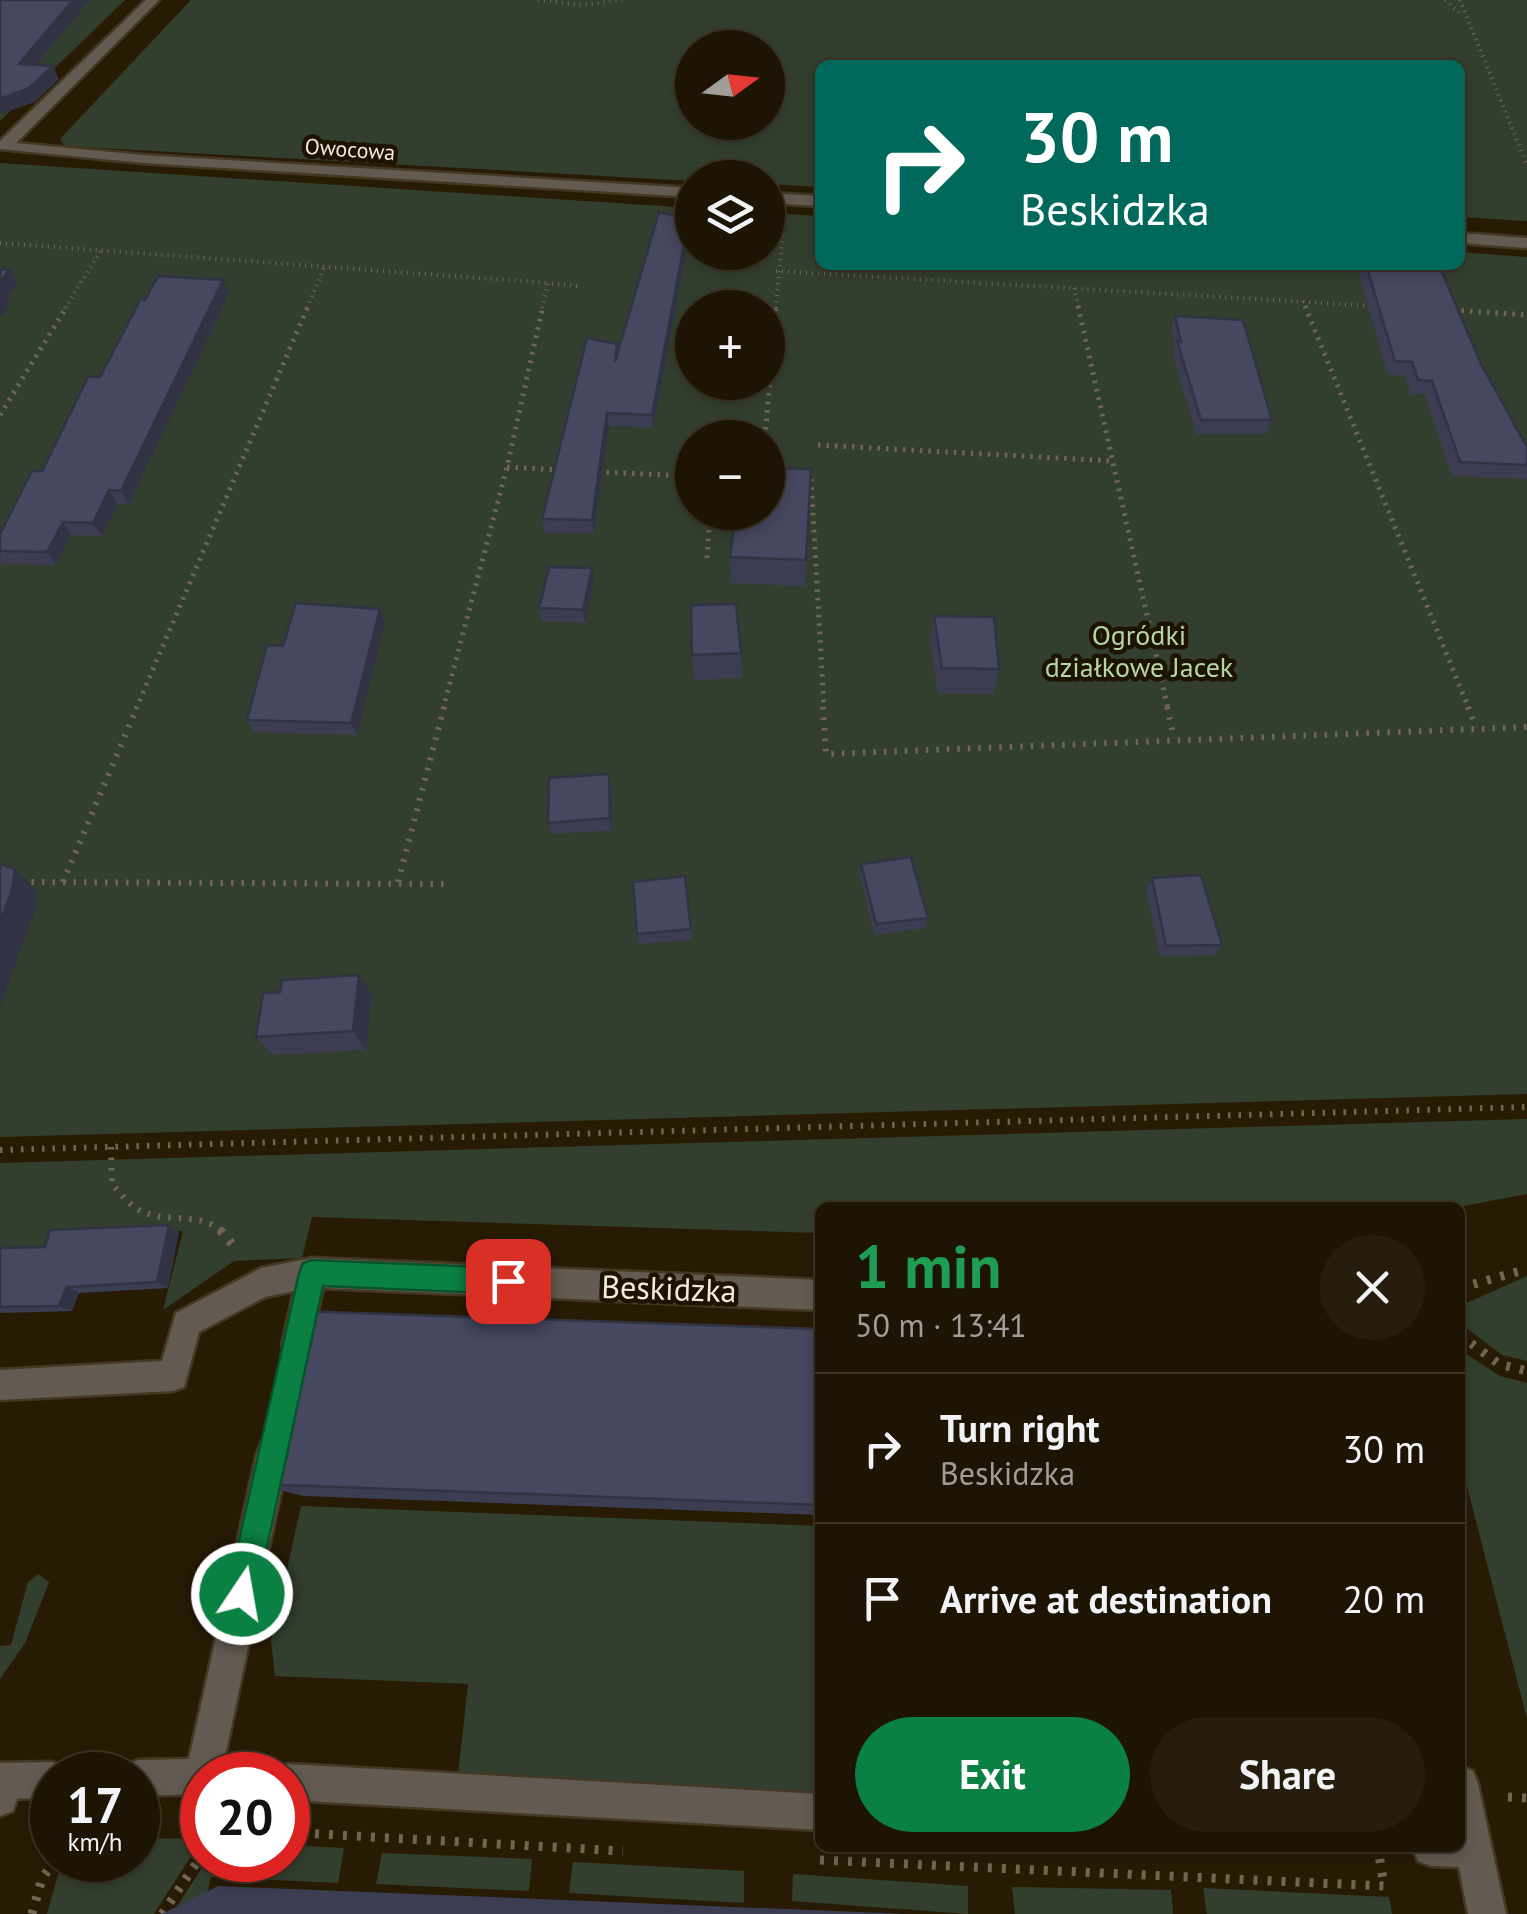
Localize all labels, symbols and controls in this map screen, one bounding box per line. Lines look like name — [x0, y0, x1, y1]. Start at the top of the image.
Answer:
north arrow — [675, 30, 785, 140]
map controls — [675, 30, 785, 530]
text: 30 m — [1020, 91, 1173, 181]
icon: right — [855, 100, 985, 230]
street label: Owocowa — [304, 132, 396, 166]
button: layers — [675, 160, 785, 270]
text: Beskidzka — [1020, 179, 1210, 237]
button: + — [675, 290, 785, 400]
button: − — [675, 420, 785, 530]
park label: Ogródki działkowe Jacek — [1045, 616, 1234, 685]
text: 1 min — [855, 1227, 1001, 1305]
button: close — [1320, 1235, 1425, 1340]
pin — [466, 1239, 551, 1324]
icon: arrive — [481, 1254, 536, 1309]
street label: Beskidzka — [601, 1265, 737, 1311]
text: 50 m · 13:41 — [855, 1304, 1027, 1346]
text: Turn right — [940, 1403, 1100, 1452]
icon: right — [855, 1421, 910, 1476]
text: 30 m — [1343, 1424, 1425, 1473]
text: Beskidzka — [940, 1452, 1075, 1494]
position arrow — [190, 1542, 294, 1646]
icon: arrive — [855, 1571, 910, 1626]
text: Arrive at destination — [940, 1574, 1272, 1623]
text: 20 m — [1343, 1574, 1425, 1623]
button: Exit — [855, 1717, 1130, 1832]
button: Share — [1150, 1717, 1425, 1832]
speed limit sign: 20 — [180, 1752, 310, 1882]
text: 17 — [67, 1772, 123, 1837]
text: km/h — [68, 1826, 122, 1858]

